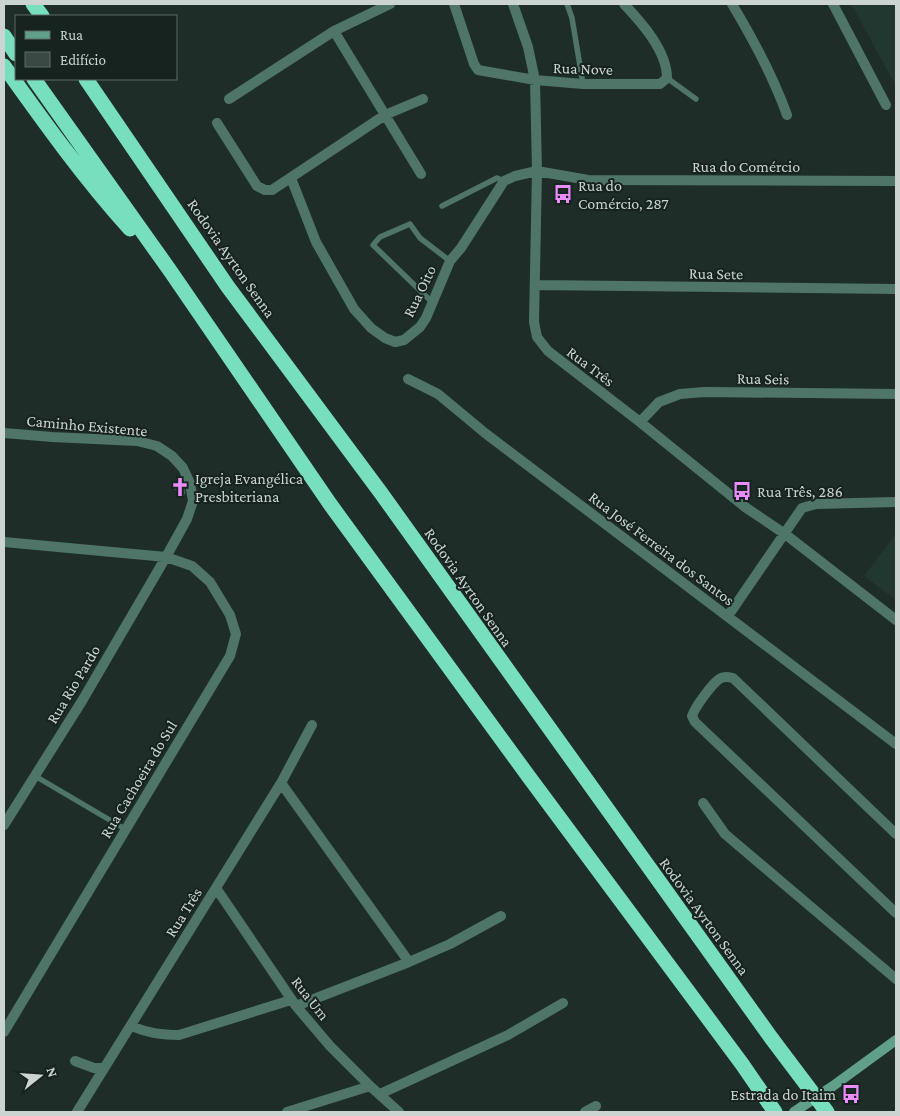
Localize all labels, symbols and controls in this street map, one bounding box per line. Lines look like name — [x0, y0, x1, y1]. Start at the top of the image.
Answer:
legend — [15, 15, 178, 80]
text: Rua — [60, 27, 83, 43]
text: Edifício — [60, 52, 106, 68]
street label: Rua Nove — [553, 59, 613, 78]
street label: Rua do Comércio — [692, 158, 800, 175]
place label: Rua do Comércio, 287 — [578, 177, 669, 212]
bus stop icon: Rua do Comércio, 287 — [552, 183, 574, 205]
street label: Rodovia Ayrton Senna — [183, 196, 279, 322]
street label: Rua Oito — [400, 262, 439, 320]
street label: Rua Sete — [689, 265, 743, 282]
street label: Rua Três — [564, 343, 618, 390]
street label: Rua Seis — [737, 370, 789, 387]
street label: Caminho Existente — [26, 412, 148, 439]
place label: Igreja Evangélica Presbiteriana — [195, 470, 304, 505]
church icon: Igreja Evangélica Presbiteriana — [169, 476, 191, 498]
bus stop icon: Rua Três, 286 — [731, 480, 753, 502]
place label: Rua Três, 286 — [757, 483, 843, 500]
street label: Rua José Ferreira dos Santos — [585, 488, 738, 609]
street label: Rodovia Ayrton Senna — [420, 525, 516, 651]
street label: Rua Rio Pardo — [43, 642, 104, 727]
street label: Rua Cachoeira do Sul — [97, 717, 180, 841]
street label: Rodovia Ayrton Senna — [656, 854, 753, 979]
street label: Rua Três — [162, 884, 205, 940]
street label: Rua Um — [288, 973, 333, 1024]
north arrow — [15, 1051, 65, 1101]
text: N — [43, 1065, 62, 1080]
bus stop icon: Estrada do Itaim — [840, 1083, 862, 1105]
place label: Estrada do Itaim — [730, 1086, 836, 1103]

